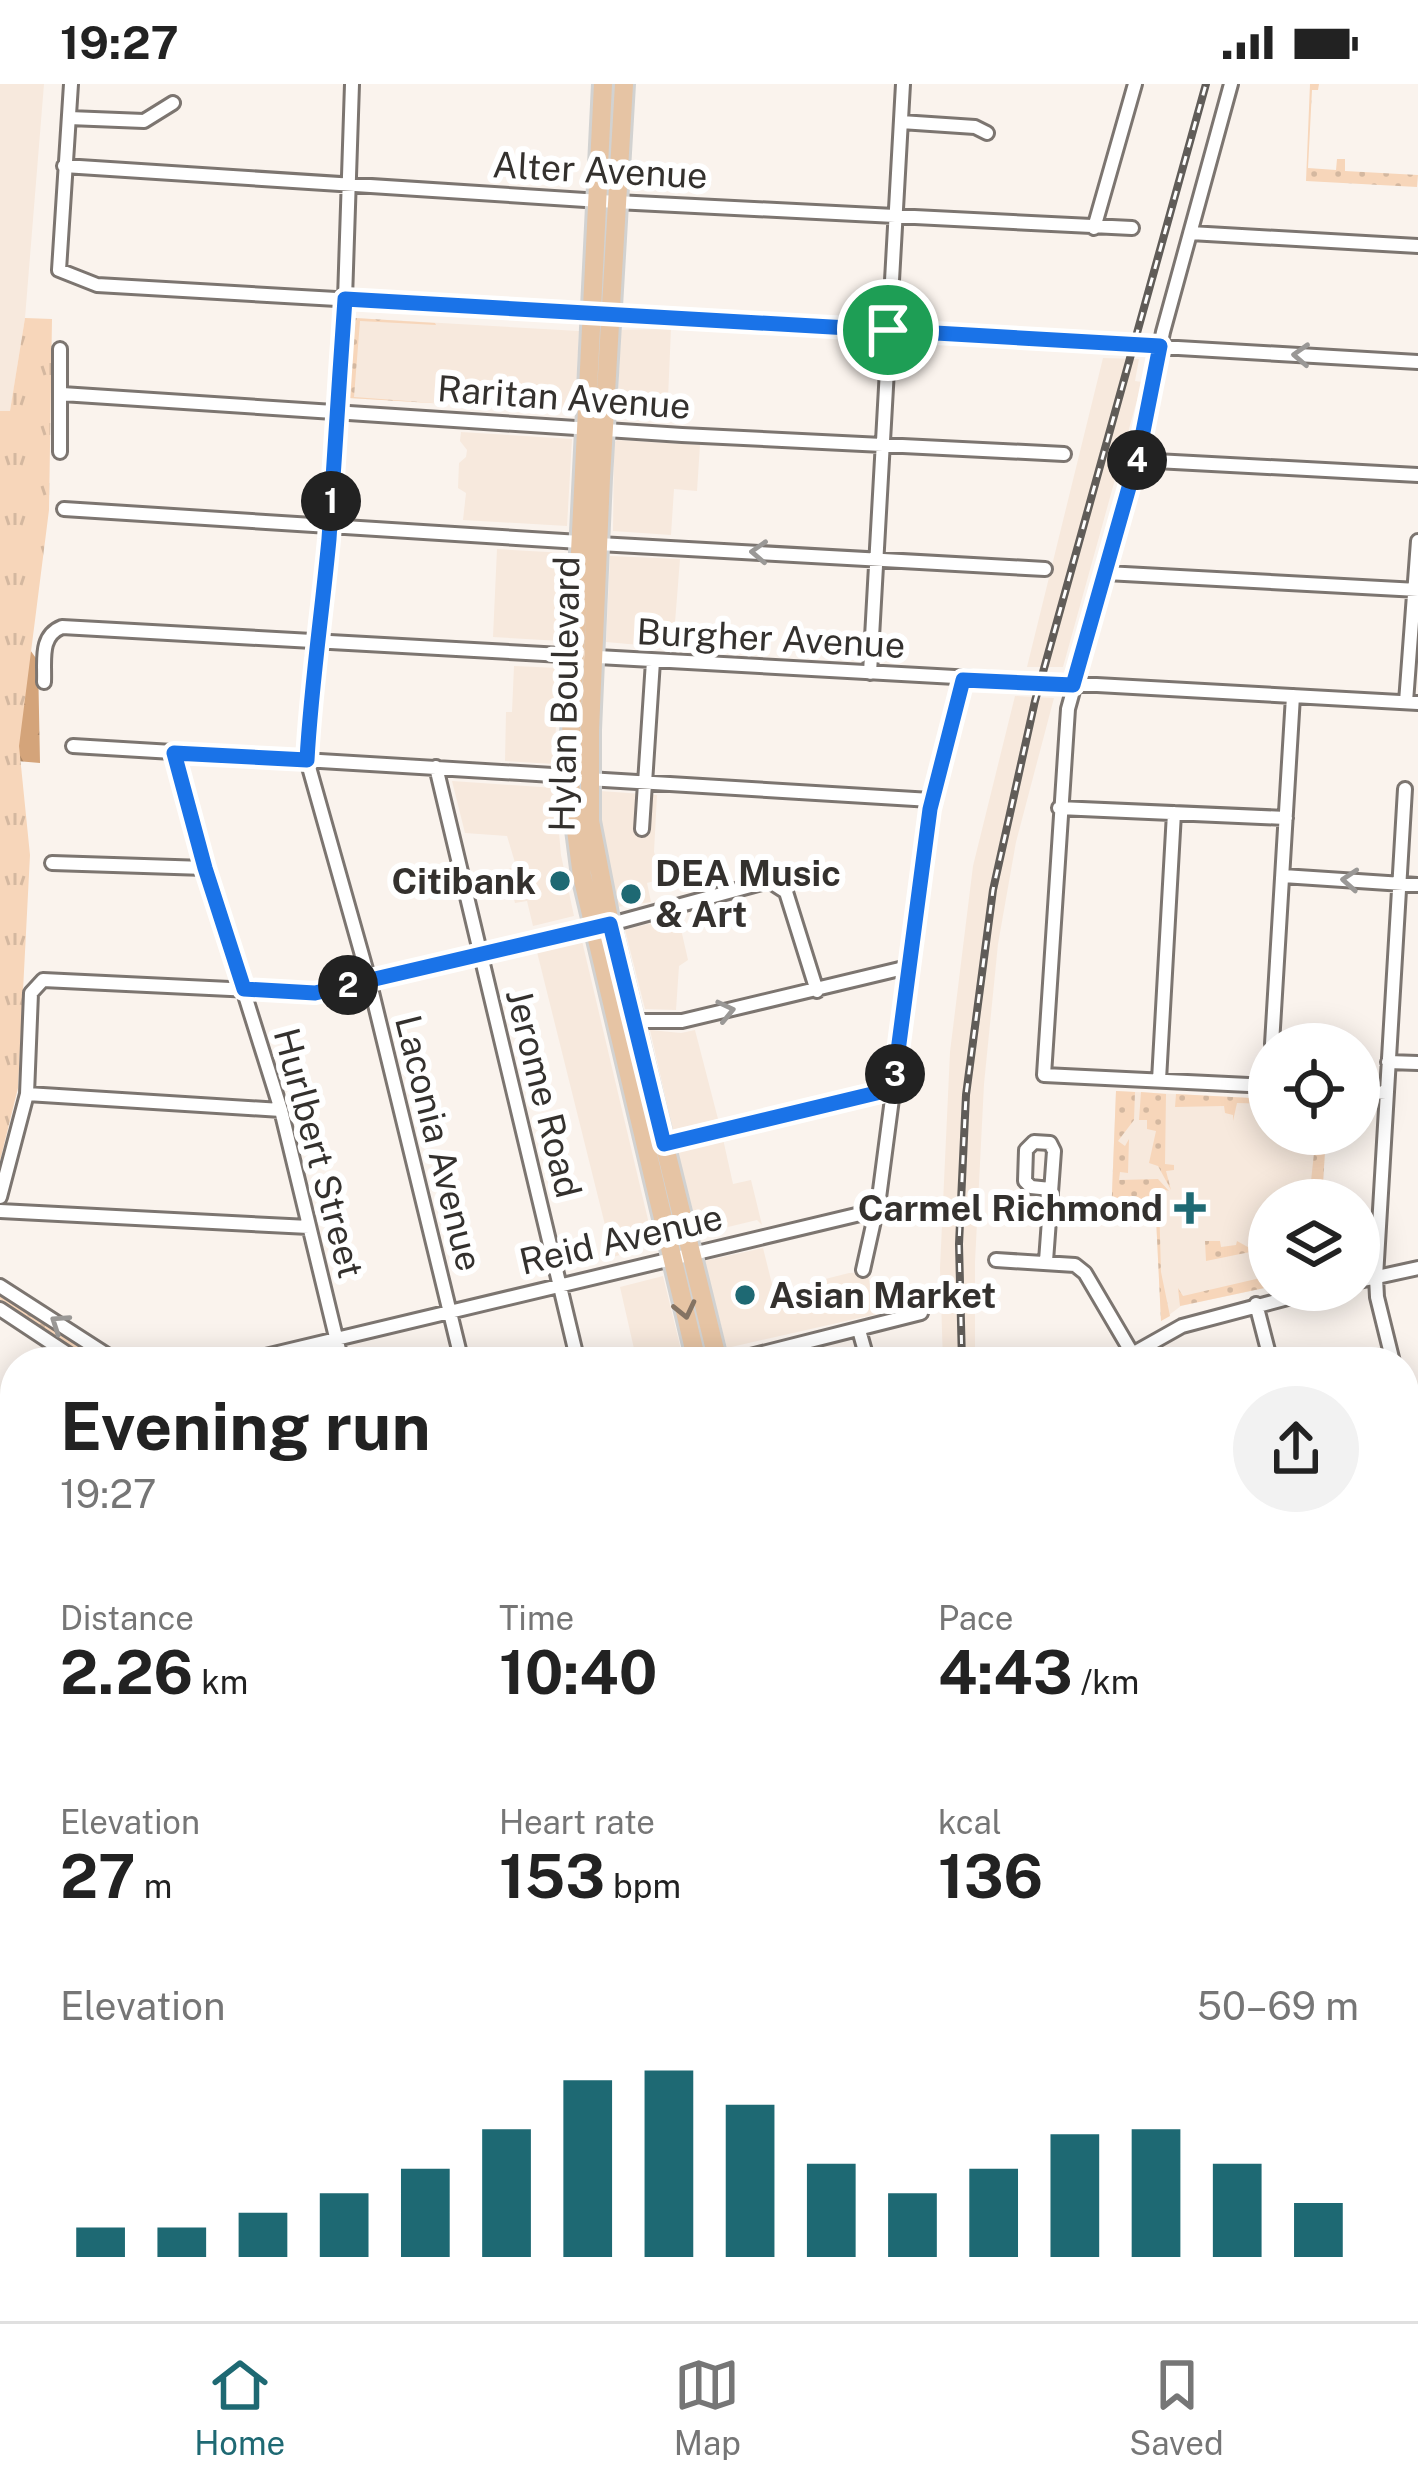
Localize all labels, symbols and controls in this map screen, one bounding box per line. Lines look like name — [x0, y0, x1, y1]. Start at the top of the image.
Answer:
text: 19:27 — [60, 16, 179, 69]
street label: Alter Avenue — [491, 143, 709, 197]
pin — [837, 279, 939, 381]
icon: arrive — [855, 297, 921, 363]
one-way arrow — [1291, 342, 1310, 368]
street label: Raritan Avenue — [436, 367, 692, 427]
pin: 4 — [1107, 430, 1167, 490]
text: 4 — [1126, 441, 1148, 479]
pin: 1 — [301, 471, 361, 531]
text: 1 — [324, 482, 338, 520]
one-way arrow — [749, 539, 768, 565]
street label: Hylan Boulevard — [541, 556, 587, 832]
street label: Burgher Avenue — [636, 610, 906, 666]
place label: DEA Music & Art — [655, 852, 841, 935]
place label: Citibank — [391, 860, 536, 902]
marker: Citibank — [547, 868, 573, 894]
one-way arrow — [1340, 868, 1359, 894]
marker: DEA Music & Art — [618, 881, 644, 907]
pin: 2 — [318, 955, 378, 1015]
text: 2 — [338, 966, 358, 1004]
street label: Jerome Road — [498, 984, 590, 1202]
one-way arrow — [716, 1000, 736, 1025]
street label: Laconia Avenue — [387, 1011, 491, 1275]
map controls — [1248, 1023, 1380, 1311]
button: locate — [1248, 1023, 1380, 1155]
street label: Hurlbert Street — [265, 1024, 373, 1282]
pin: 3 — [865, 1044, 925, 1104]
text: 3 — [884, 1055, 906, 1093]
button: layers — [1248, 1179, 1380, 1311]
place label: Carmel Richmond — [858, 1187, 1163, 1229]
marker: Carmel Richmond — [1174, 1192, 1206, 1224]
street label: Reid Avenue — [515, 1195, 727, 1283]
place label: Asian Market — [769, 1274, 996, 1316]
marker: Asian Market — [732, 1282, 758, 1308]
one-way arrow — [671, 1299, 696, 1320]
one-way arrow — [51, 1315, 73, 1337]
button: share — [1233, 1386, 1359, 1512]
text: Evening run — [60, 1387, 431, 1465]
text: 19:27 — [60, 1471, 156, 1517]
text: Distance — [60, 1599, 194, 1637]
text: Time — [499, 1599, 574, 1637]
text: Pace — [938, 1599, 1013, 1637]
text: 2.26 — [60, 1637, 193, 1708]
text: 10:40 — [499, 1637, 657, 1708]
text: 4:43 — [938, 1637, 1073, 1708]
text: km — [193, 1663, 248, 1701]
text: /km — [1073, 1663, 1139, 1701]
text: Elevation — [60, 1803, 200, 1841]
text: Heart rate — [499, 1803, 655, 1841]
text: kcal — [938, 1803, 1002, 1841]
text: 27 — [60, 1841, 136, 1912]
text: 153 — [499, 1841, 605, 1912]
text: 136 — [938, 1841, 1043, 1912]
text: m — [136, 1867, 172, 1905]
text: bpm — [605, 1867, 681, 1905]
text: Elevation — [60, 1983, 226, 2029]
text: 50–69 m — [1197, 1983, 1359, 2029]
tab: Home — [194, 2352, 285, 2462]
tab: Map — [674, 2352, 741, 2462]
tab: Saved — [1129, 2352, 1224, 2462]

